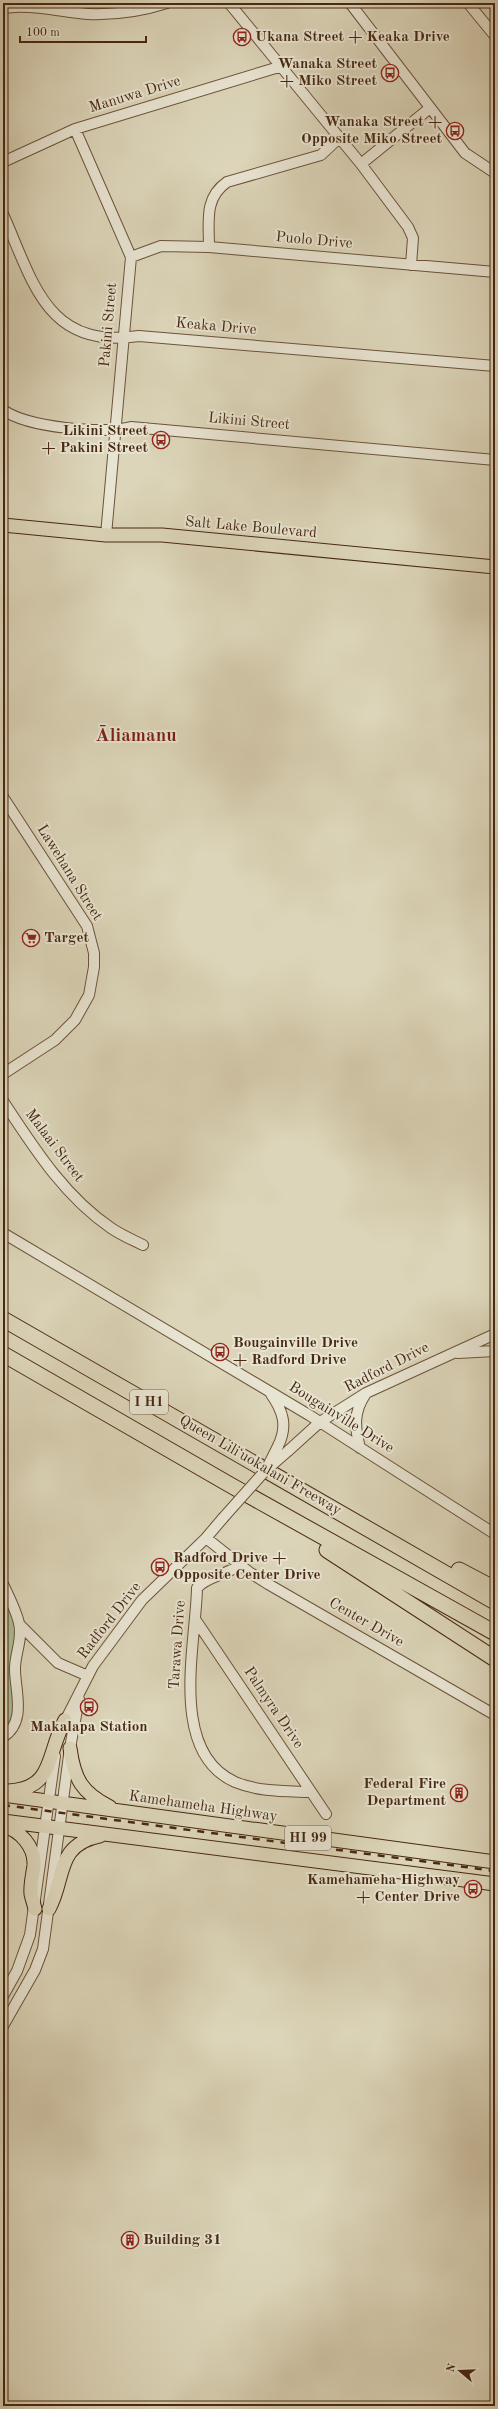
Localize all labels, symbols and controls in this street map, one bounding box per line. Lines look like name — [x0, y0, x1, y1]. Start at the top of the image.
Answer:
scale bar — [20, 18, 146, 44]
text: 100 m — [26, 27, 60, 39]
bus stop icon: Ukana Street + Keaka Drive — [232, 27, 252, 47]
place label: Ukana Street + Keaka Drive — [255, 30, 450, 45]
place label: Wanaka Street + Miko Street — [278, 57, 378, 89]
bus stop icon: Wanaka Street + Miko Street — [380, 63, 400, 83]
street label: Manuwa Drive — [87, 74, 183, 116]
place label: Wanaka Street + Opposite Miko Street — [301, 115, 443, 147]
bus stop icon: Wanaka Street + Opposite Miko Street — [445, 121, 465, 141]
street label: Puolo Drive — [275, 230, 353, 252]
street label: Pakini Street — [98, 282, 120, 368]
street label: Keaka Drive — [175, 316, 257, 338]
street label: Likini Street — [207, 411, 291, 433]
place label: Likini Street + Pakini Street — [41, 424, 149, 456]
bus stop icon: Likini Street + Pakini Street — [151, 430, 171, 450]
street label: Salt Lake Boulevard — [185, 515, 318, 541]
district label: Āliamanu — [95, 725, 177, 746]
street label: Lawehana Street — [34, 822, 104, 924]
supermarket icon: Target — [21, 928, 41, 948]
place label: Target — [44, 931, 89, 946]
street label: Malaai Street — [22, 1107, 86, 1185]
place label: Bougainville Drive + Radford Drive — [233, 1336, 358, 1368]
street label: Radford Drive — [342, 1340, 432, 1396]
bus stop icon: Bougainville Drive + Radford Drive — [210, 1342, 230, 1362]
street label: Bougainville Drive — [286, 1380, 396, 1456]
road number: I H1 — [130, 1390, 168, 1414]
street label: Queen Liliʻuokalani Freeway — [176, 1413, 344, 1519]
place label: Radford Drive + Opposite Center Drive — [173, 1551, 321, 1583]
bus stop icon: Radford Drive + Opposite Center Drive — [150, 1557, 170, 1577]
street label: Radford Drive — [76, 1580, 144, 1662]
street label: Center Drive — [326, 1596, 406, 1650]
street label: Tarawa Drive — [167, 1600, 189, 1690]
street label: Palmyra Drive — [240, 1665, 306, 1752]
bus stop icon: Makalapa Station — [79, 1697, 99, 1717]
place label: Makalapa Station — [30, 1720, 148, 1735]
place label: Federal Fire Department — [363, 1777, 447, 1809]
building icon: Federal Fire Department — [449, 1783, 469, 1803]
street label: Kamehameha Highway — [128, 1789, 278, 1825]
road number: HI 99 — [285, 1826, 331, 1850]
place label: Kamehameha Highway + Center Drive — [307, 1873, 460, 1905]
bus stop icon: Kamehameha Highway + Center Drive — [463, 1879, 483, 1899]
building icon: Building 31 — [120, 2230, 140, 2250]
place label: Building 31 — [143, 2233, 222, 2248]
north arrow — [440, 2351, 480, 2391]
text: N — [445, 2362, 459, 2374]

